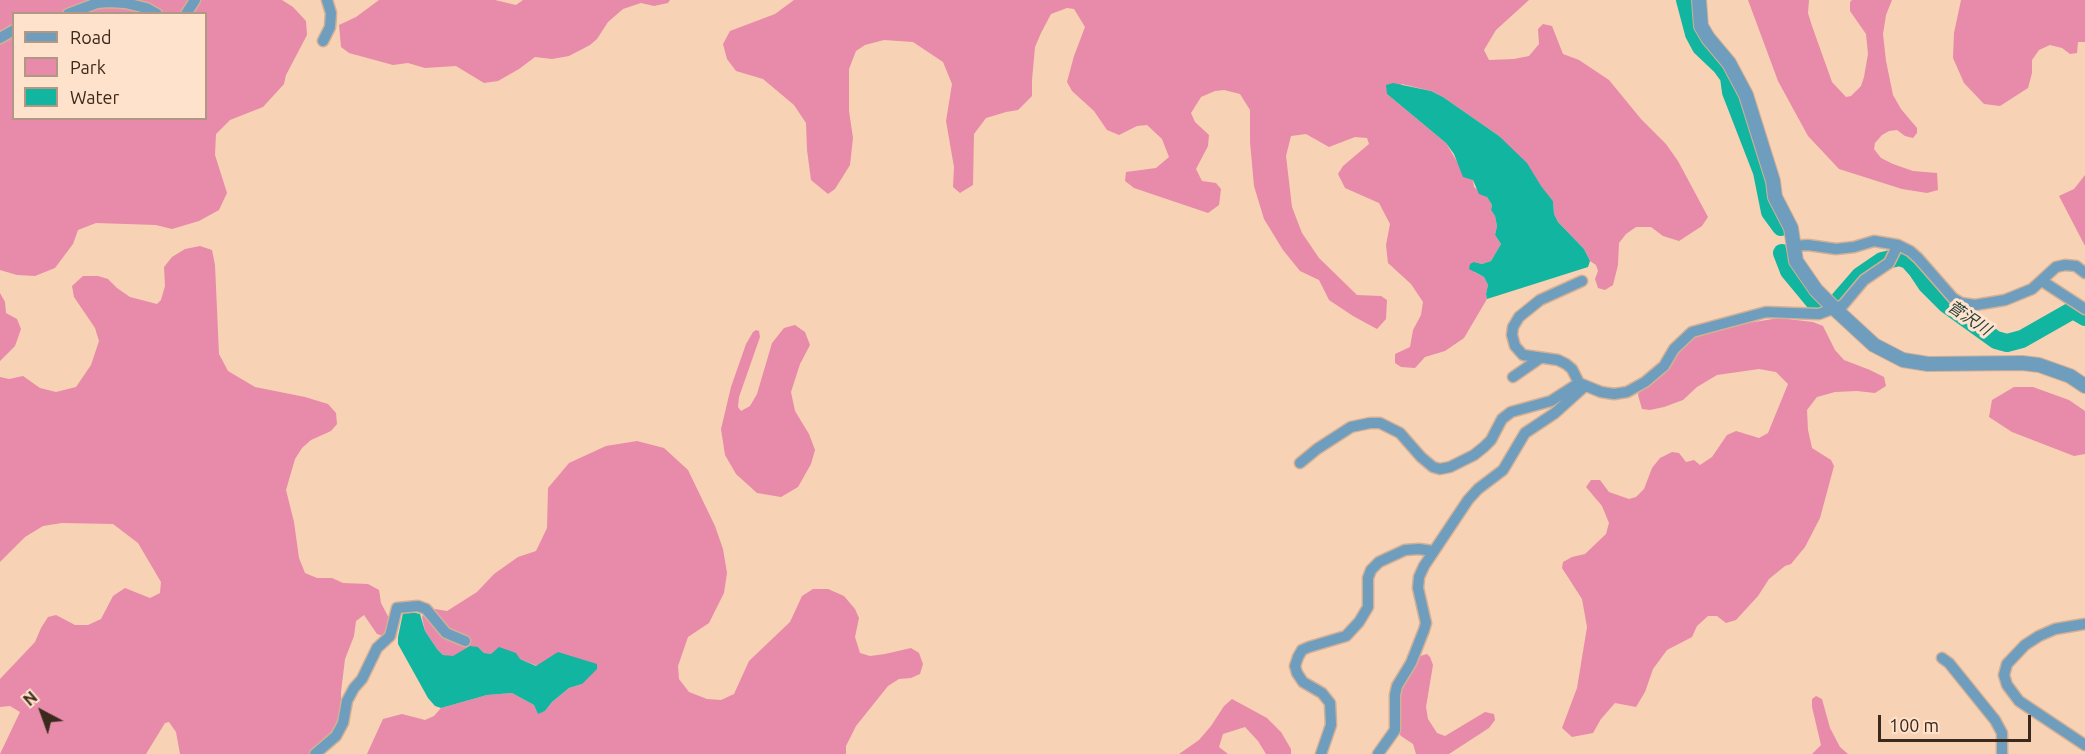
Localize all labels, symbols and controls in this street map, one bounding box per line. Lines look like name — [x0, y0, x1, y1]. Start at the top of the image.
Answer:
legend — [12, 12, 207, 120]
text: Road — [70, 27, 112, 47]
text: Park — [70, 57, 106, 77]
text: Water — [70, 87, 119, 107]
water label: 菅沢川 — [1944, 297, 1994, 339]
north arrow — [12, 682, 72, 742]
text: N — [20, 688, 41, 709]
scale bar — [1881, 703, 2034, 741]
text: 100 m — [1889, 715, 1939, 735]

